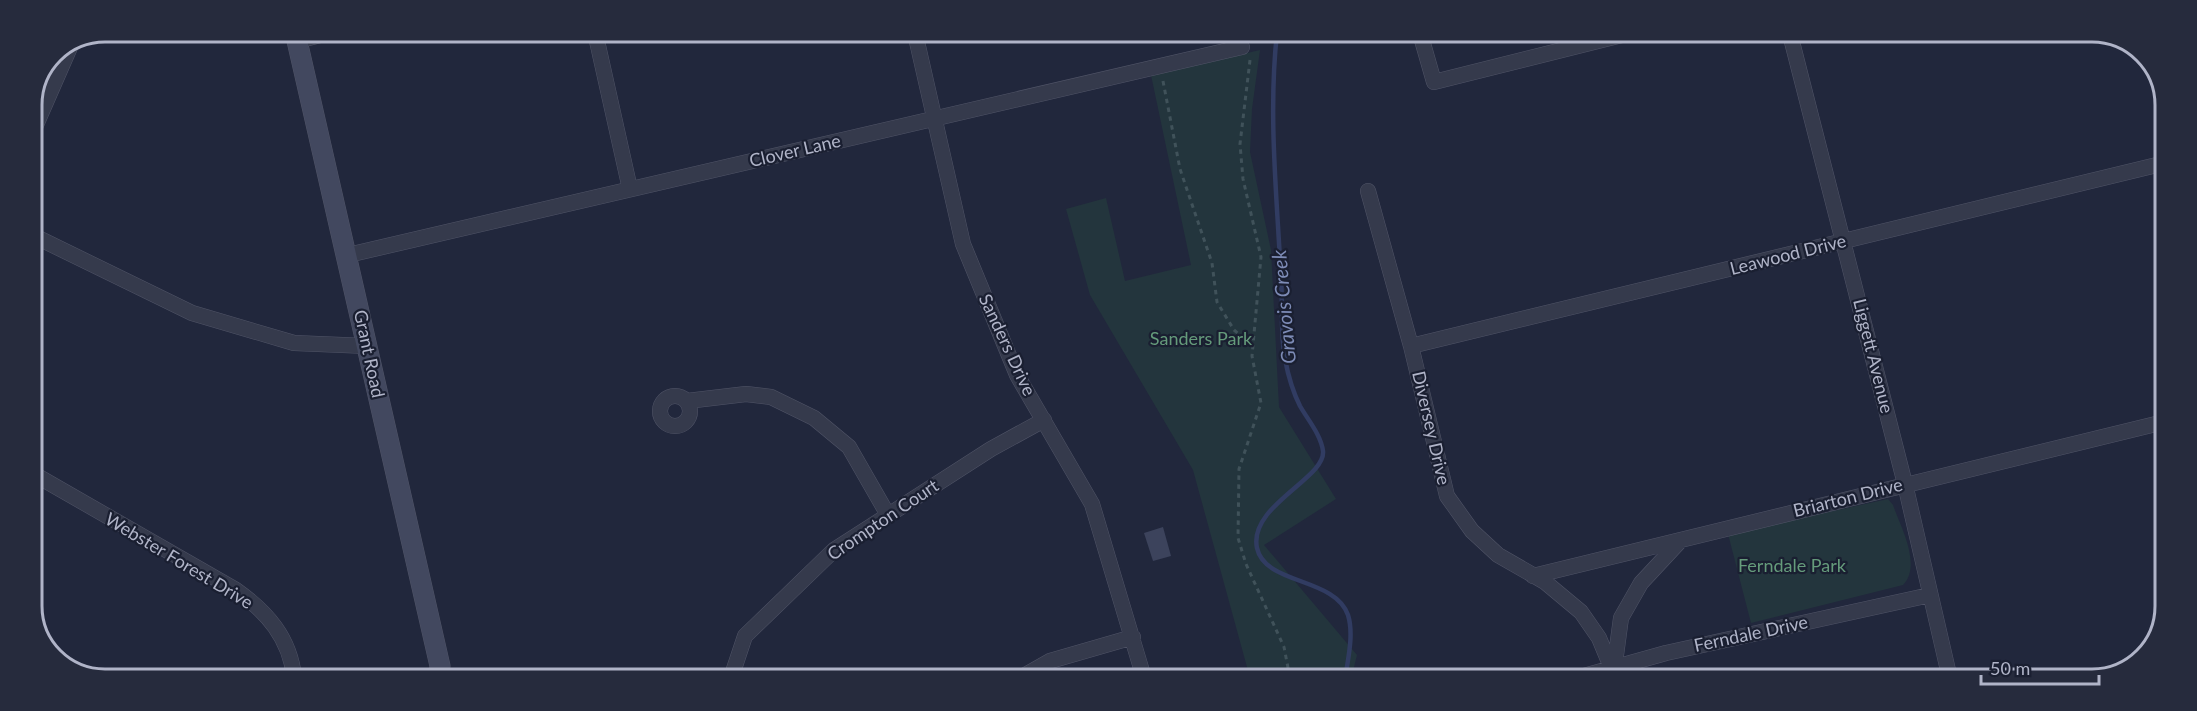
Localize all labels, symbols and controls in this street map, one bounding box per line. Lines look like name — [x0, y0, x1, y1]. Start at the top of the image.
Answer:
street label: Clover Lane — [747, 129, 843, 171]
street label: Leawood Drive — [1727, 229, 1848, 279]
water label: Gravois Creek — [1266, 249, 1300, 365]
street label: Sanders Drive — [975, 290, 1041, 399]
street label: Liggett Avenue — [1849, 296, 1899, 415]
street label: Grant Road — [350, 308, 390, 400]
park label: Sanders Park — [1150, 327, 1253, 349]
street label: Diversey Drive — [1408, 369, 1456, 487]
street label: Briarton Drive — [1791, 473, 1905, 521]
street label: Crompton Court — [823, 474, 943, 564]
street label: Webster Forest Drive — [102, 507, 258, 613]
park label: Ferndale Park — [1738, 554, 1847, 576]
street label: Ferndale Drive — [1692, 610, 1810, 656]
scale bar — [1981, 648, 2100, 686]
text: 50 m — [1990, 657, 2030, 679]

